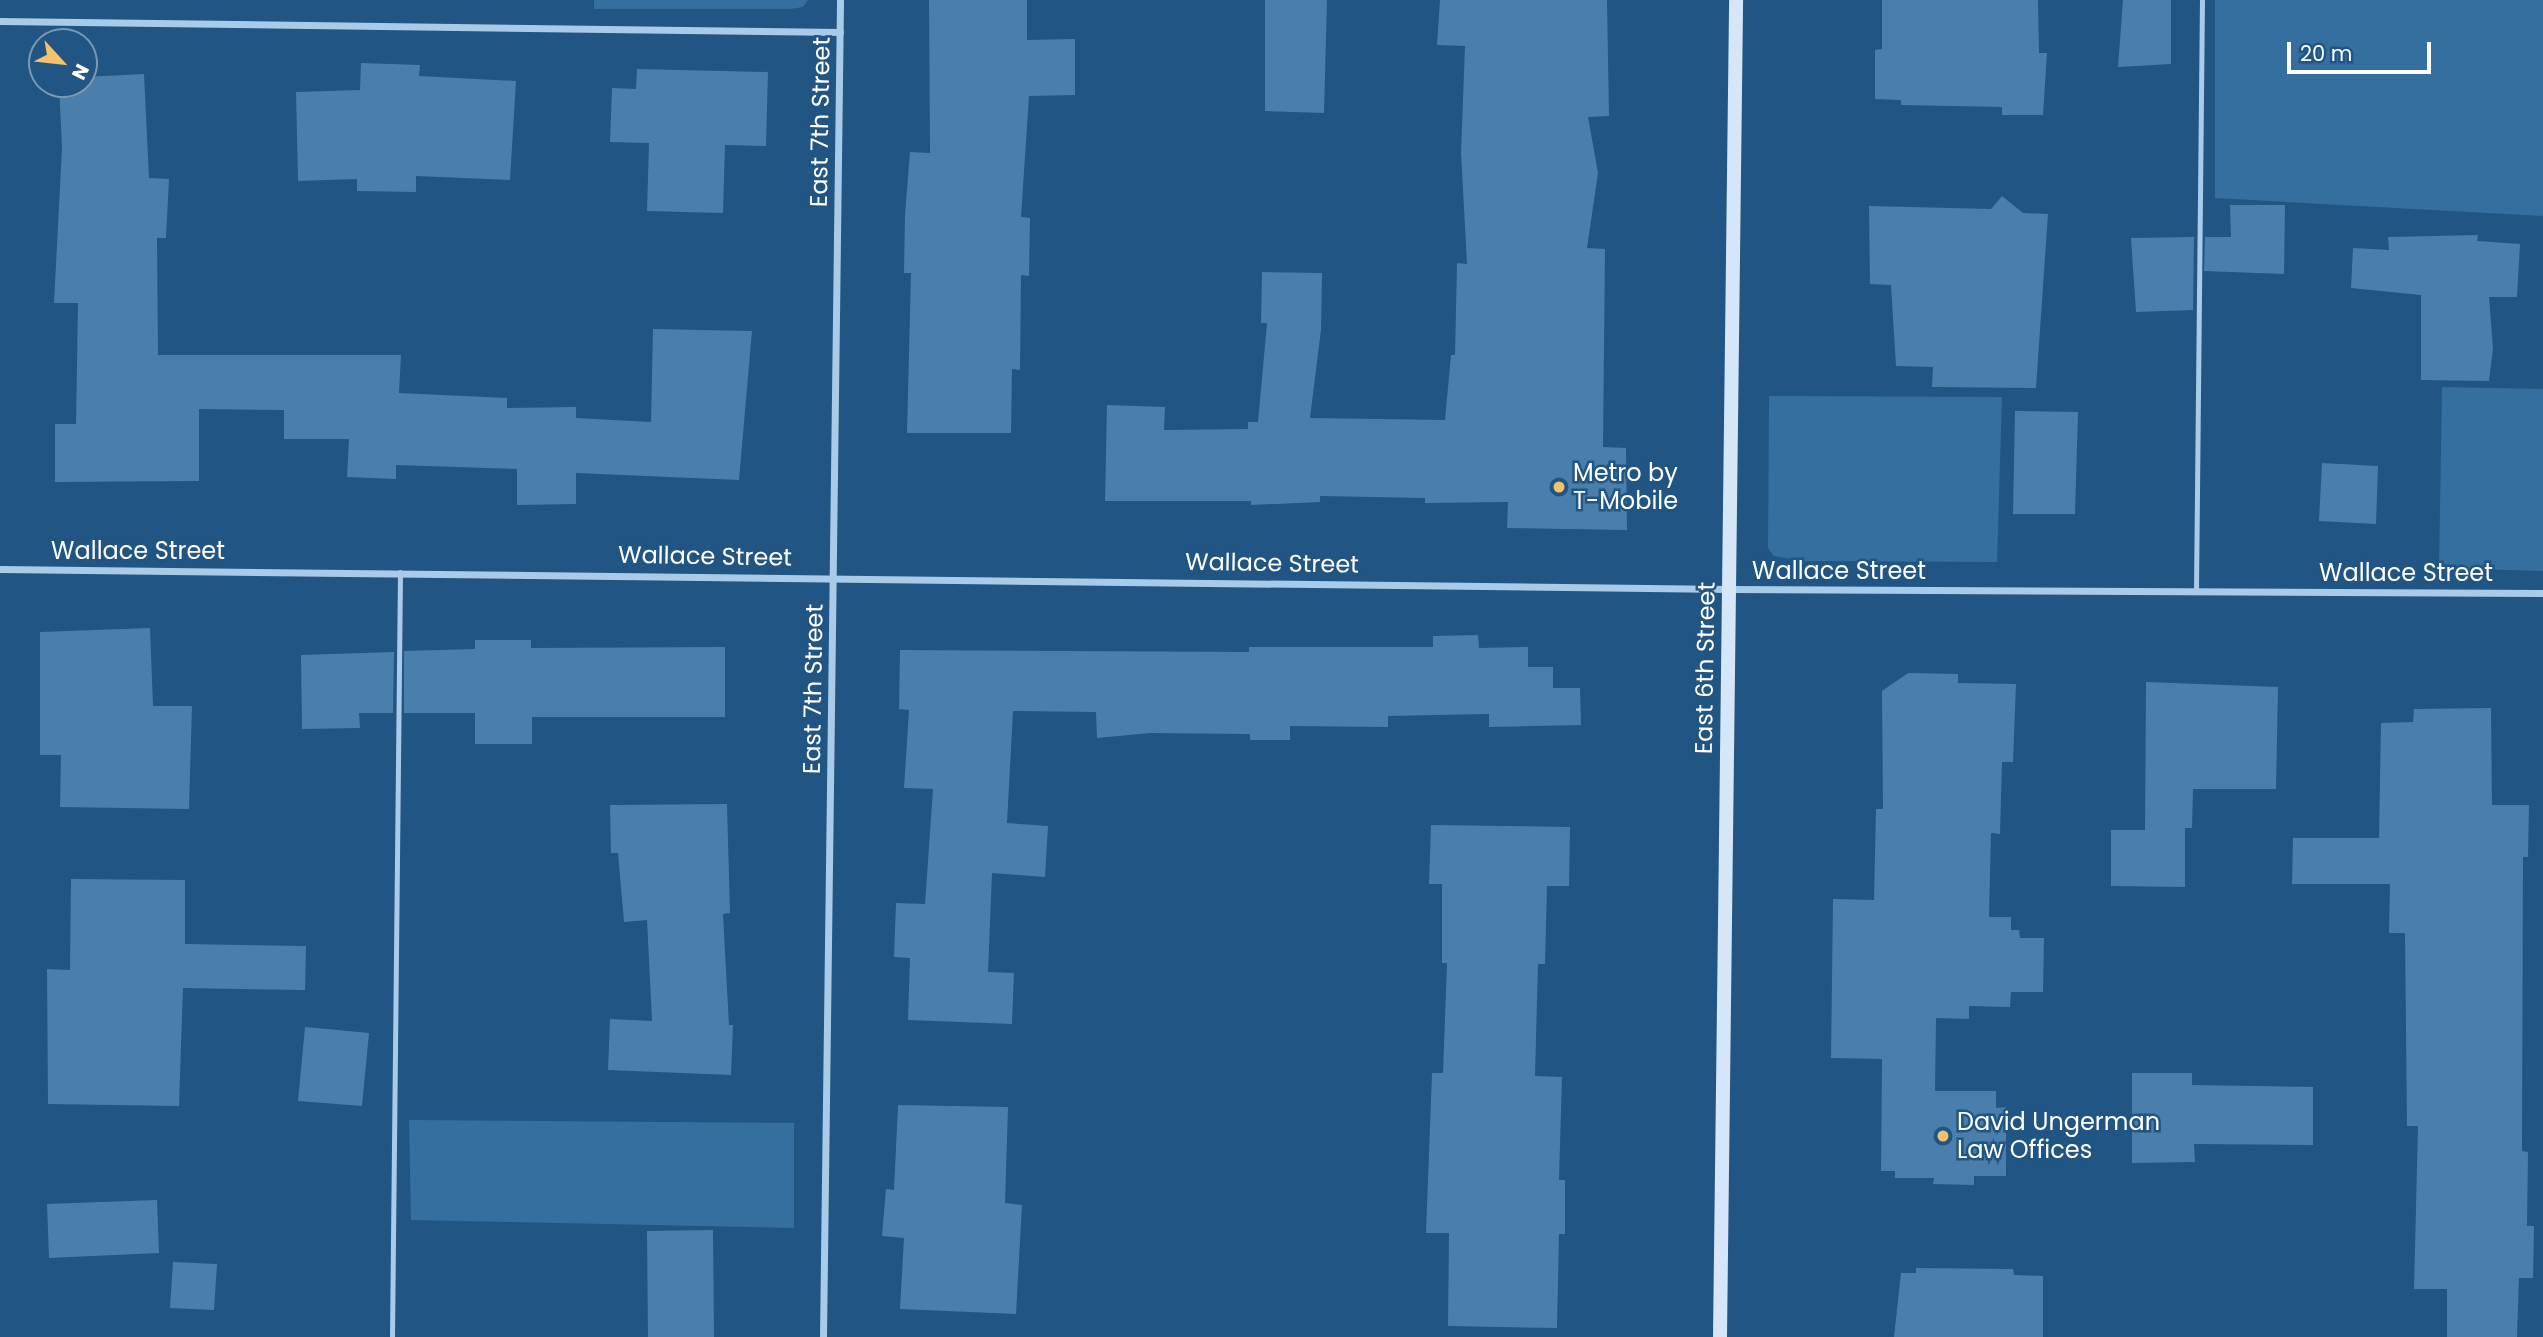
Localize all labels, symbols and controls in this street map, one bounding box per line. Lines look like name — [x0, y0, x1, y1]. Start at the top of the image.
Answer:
north arrow — [28, 28, 98, 98]
scale bar — [2291, 28, 2434, 72]
street label: East 7th Street — [804, 37, 836, 207]
text: 20 m — [2300, 39, 2353, 68]
text: N — [65, 59, 96, 84]
place label: Metro by T-Mobile — [1573, 459, 1678, 515]
marker: Metro by T-Mobile — [1551, 479, 1567, 495]
street label: Wallace Street — [51, 537, 225, 565]
street label: Wallace Street — [618, 540, 792, 572]
street label: Wallace Street — [1185, 547, 1359, 579]
street label: Wallace Street — [1752, 557, 1926, 585]
street label: Wallace Street — [2319, 559, 2493, 587]
street label: East 6th Street — [1689, 582, 1721, 754]
street label: East 7th Street — [797, 604, 829, 774]
place label: David Ungerman Law Offices — [1957, 1108, 2160, 1164]
marker: David Ungerman Law Offices — [1935, 1128, 1951, 1144]

